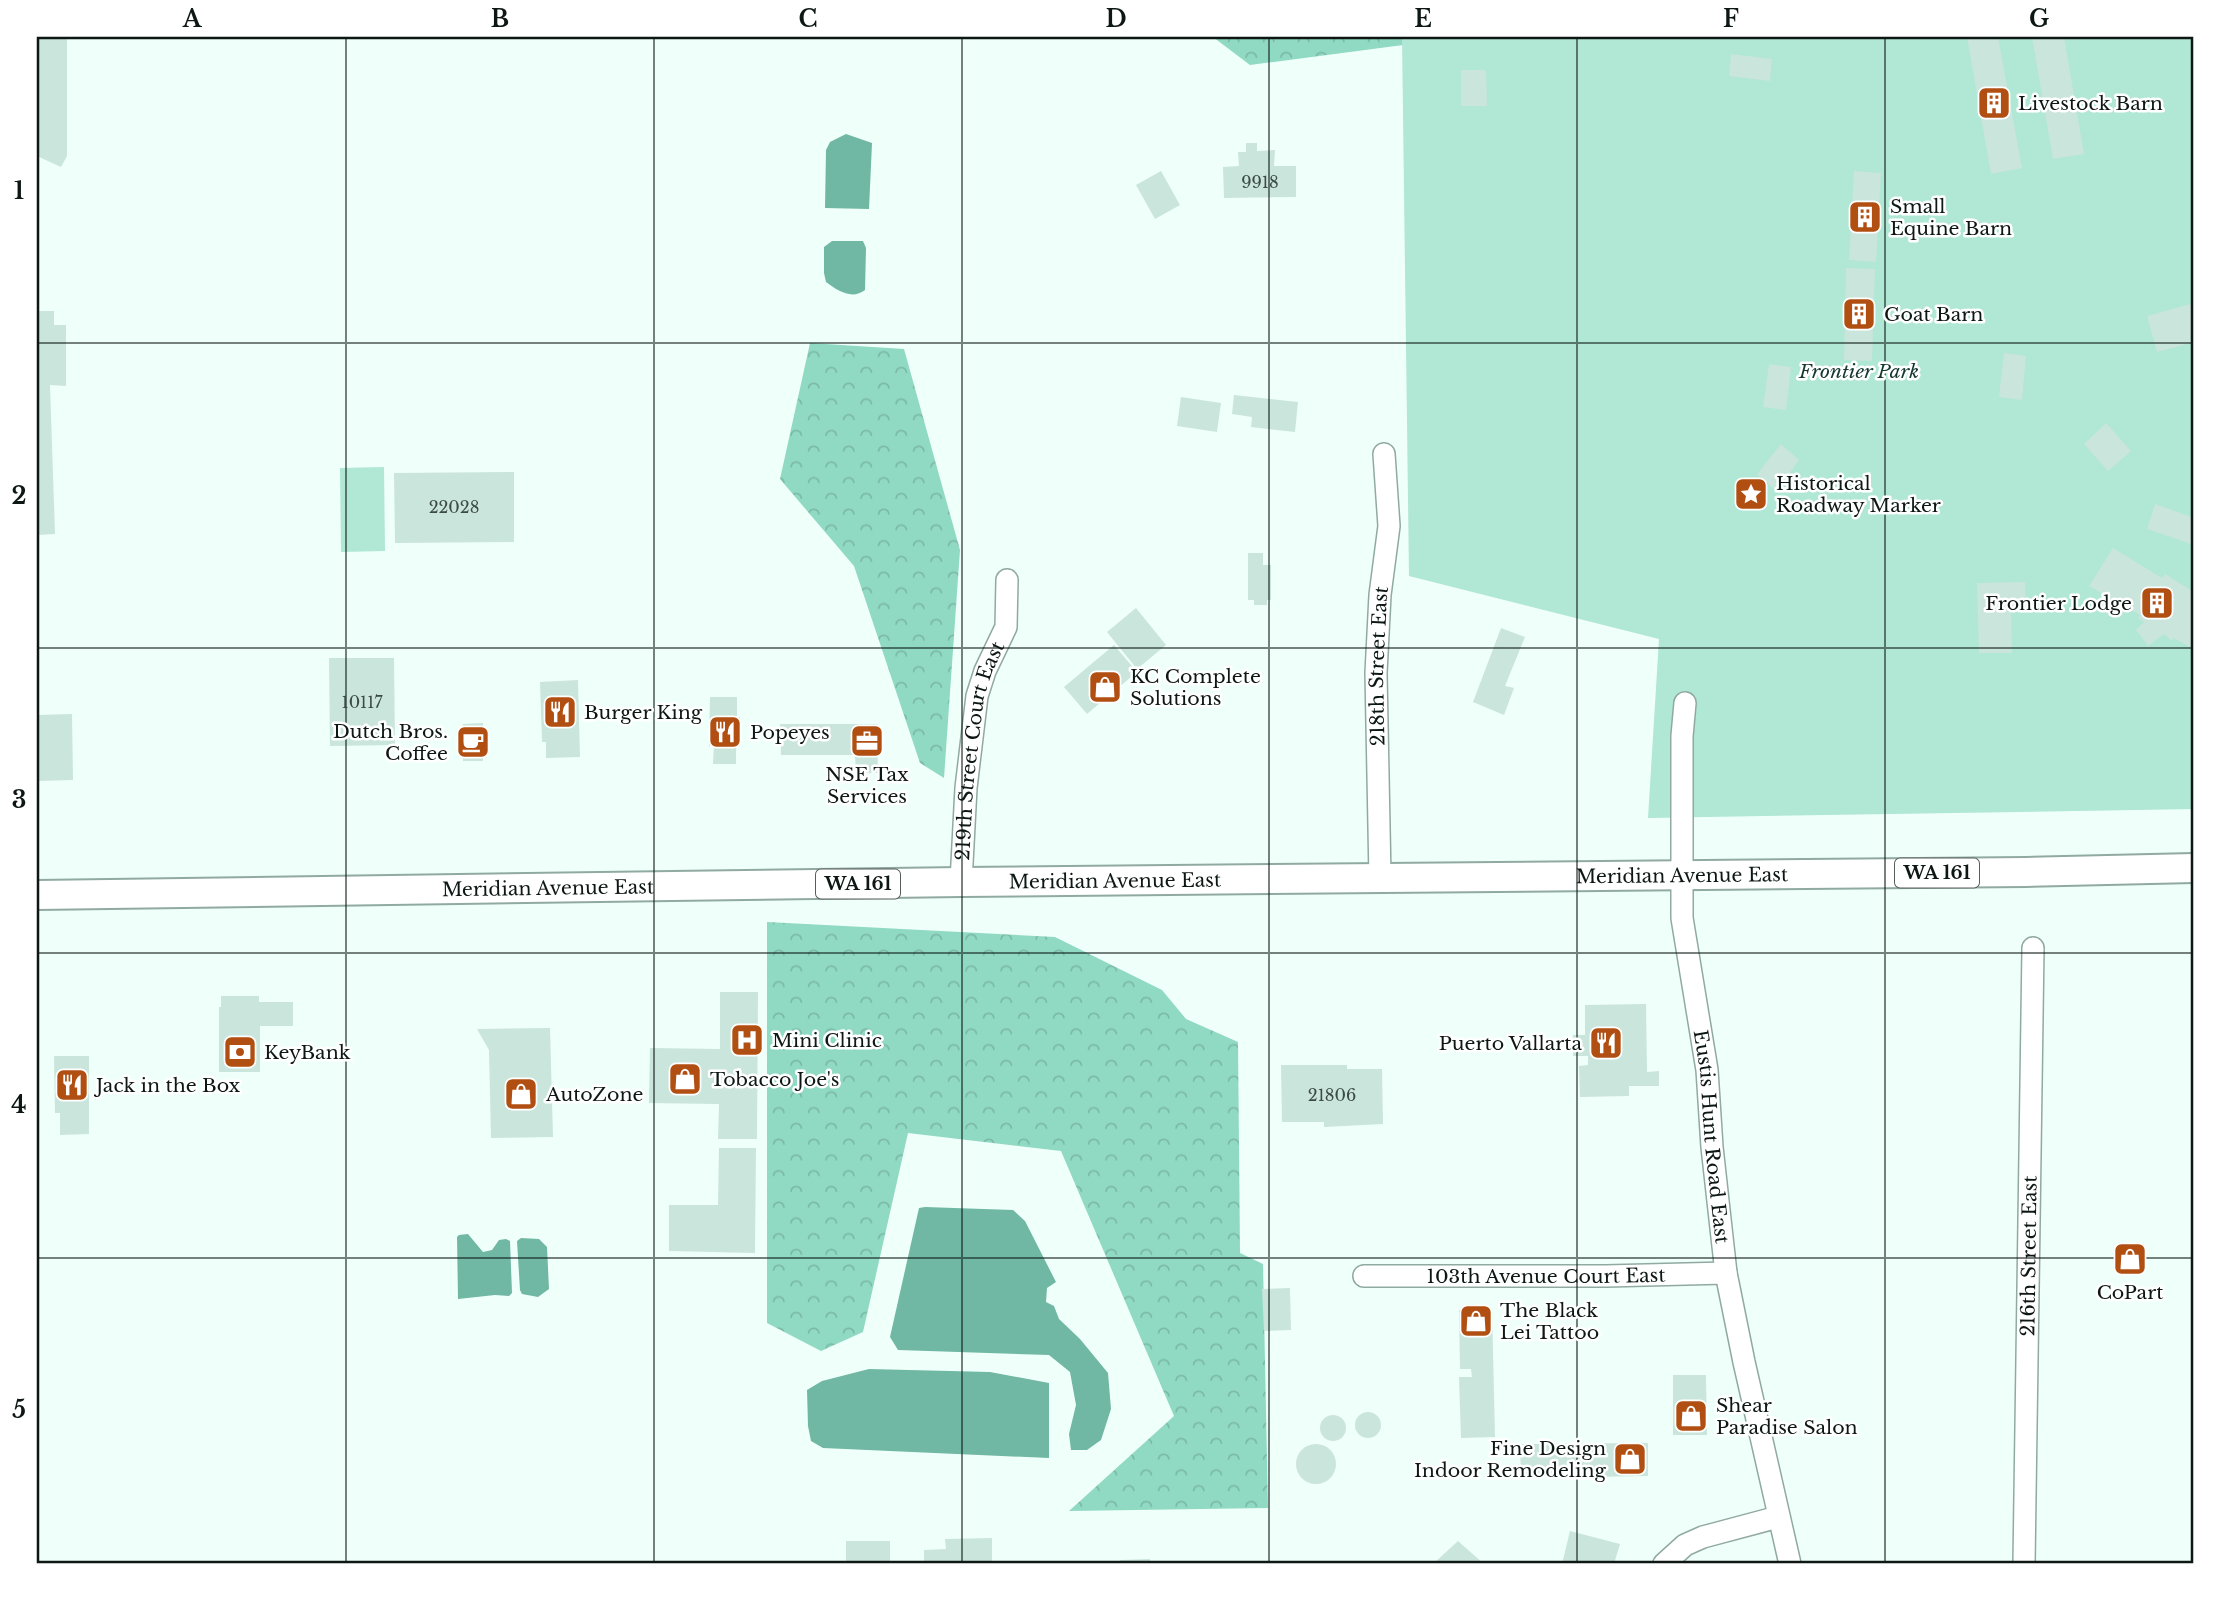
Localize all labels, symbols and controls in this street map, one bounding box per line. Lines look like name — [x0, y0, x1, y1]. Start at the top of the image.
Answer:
text: A — [182, 5, 203, 33]
text: B — [491, 5, 509, 33]
text: C — [799, 5, 817, 33]
text: D — [1105, 5, 1127, 33]
text: E — [1414, 5, 1432, 33]
text: F — [1723, 5, 1739, 33]
text: G — [2029, 5, 2049, 33]
building icon: Livestock Barn — [1975, 84, 2013, 122]
place label: Livestock Barn — [2018, 92, 2163, 115]
house number: 9918 — [1241, 172, 1279, 192]
text: 1 — [14, 177, 24, 205]
place label: Small Equine Barn — [1890, 195, 2012, 240]
building icon: Small Equine Barn — [1846, 198, 1884, 236]
building icon: Goat Barn — [1840, 295, 1878, 333]
place label: Goat Barn — [1884, 303, 1983, 326]
park label: Frontier Park — [1798, 360, 1919, 383]
place label: Historical Roadway Marker — [1776, 472, 1941, 517]
place icon: Historical Roadway Marker — [1732, 475, 1770, 513]
text: 2 — [12, 482, 26, 510]
house number: 22028 — [429, 497, 479, 517]
street label: 218th Street East — [1364, 584, 1393, 746]
building icon: Frontier Lodge — [2138, 584, 2176, 622]
place label: Frontier Lodge — [1985, 592, 2132, 615]
street label: 219th Street Court East — [951, 637, 1009, 861]
place label: KC Complete Solutions — [1130, 665, 1261, 710]
shop icon: KC Complete Solutions — [1086, 668, 1124, 706]
house number: 10117 — [342, 692, 383, 712]
restaurant icon: Burger King — [541, 693, 579, 731]
place label: Burger King — [584, 701, 703, 724]
restaurant icon: Popeyes — [706, 713, 744, 751]
place label: Dutch Bros. Coffee — [333, 720, 448, 765]
place label: Popeyes — [750, 721, 830, 744]
office icon: NSE Tax Services — [848, 722, 886, 760]
cafe icon: Dutch Bros. Coffee — [454, 723, 492, 761]
place label: NSE Tax Services — [825, 763, 909, 808]
text: 3 — [12, 786, 26, 814]
road number: WA 161 — [1895, 858, 1979, 888]
street label: Meridian Avenue East — [1576, 863, 1789, 888]
street label: Meridian Avenue East — [1009, 868, 1222, 893]
road number: WA 161 — [816, 870, 900, 898]
street label: Meridian Avenue East — [442, 875, 655, 901]
hospital icon: Mini Clinic — [728, 1021, 766, 1059]
restaurant icon: Puerto Vallarta — [1587, 1024, 1625, 1062]
street label: Eustis Hunt Road East — [1689, 1028, 1734, 1246]
place label: Mini Clinic — [772, 1029, 882, 1052]
place label: Puerto Vallarta — [1439, 1032, 1582, 1055]
bank icon: KeyBank — [221, 1033, 259, 1071]
place label: KeyBank — [264, 1041, 351, 1064]
shop icon: Tobacco Joe's — [666, 1060, 704, 1098]
restaurant icon: Jack in the Box — [53, 1066, 91, 1104]
place label: Tobacco Joe's — [710, 1068, 839, 1091]
place label: Jack in the Box — [93, 1074, 241, 1097]
shop icon: AutoZone — [502, 1075, 540, 1113]
place label: AutoZone — [545, 1083, 643, 1106]
house number: 21806 — [1308, 1085, 1356, 1105]
text: 4 — [11, 1091, 27, 1119]
street label: 216th Street East — [2016, 1175, 2041, 1337]
shop icon: CoPart — [2111, 1240, 2149, 1278]
street label: 103th Avenue Court East — [1427, 1263, 1667, 1288]
place label: CoPart — [2097, 1281, 2164, 1304]
place label: The Black Lei Tattoo — [1500, 1299, 1599, 1344]
shop icon: The Black Lei Tattoo — [1457, 1302, 1495, 1340]
place label: Shear Paradise Salon — [1716, 1394, 1858, 1439]
text: 5 — [12, 1396, 26, 1424]
shop icon: Shear Paradise Salon — [1672, 1397, 1710, 1435]
place label: Fine Design Indoor Remodeling — [1414, 1437, 1607, 1482]
shop icon: Fine Design Indoor Remodeling — [1611, 1440, 1649, 1478]

